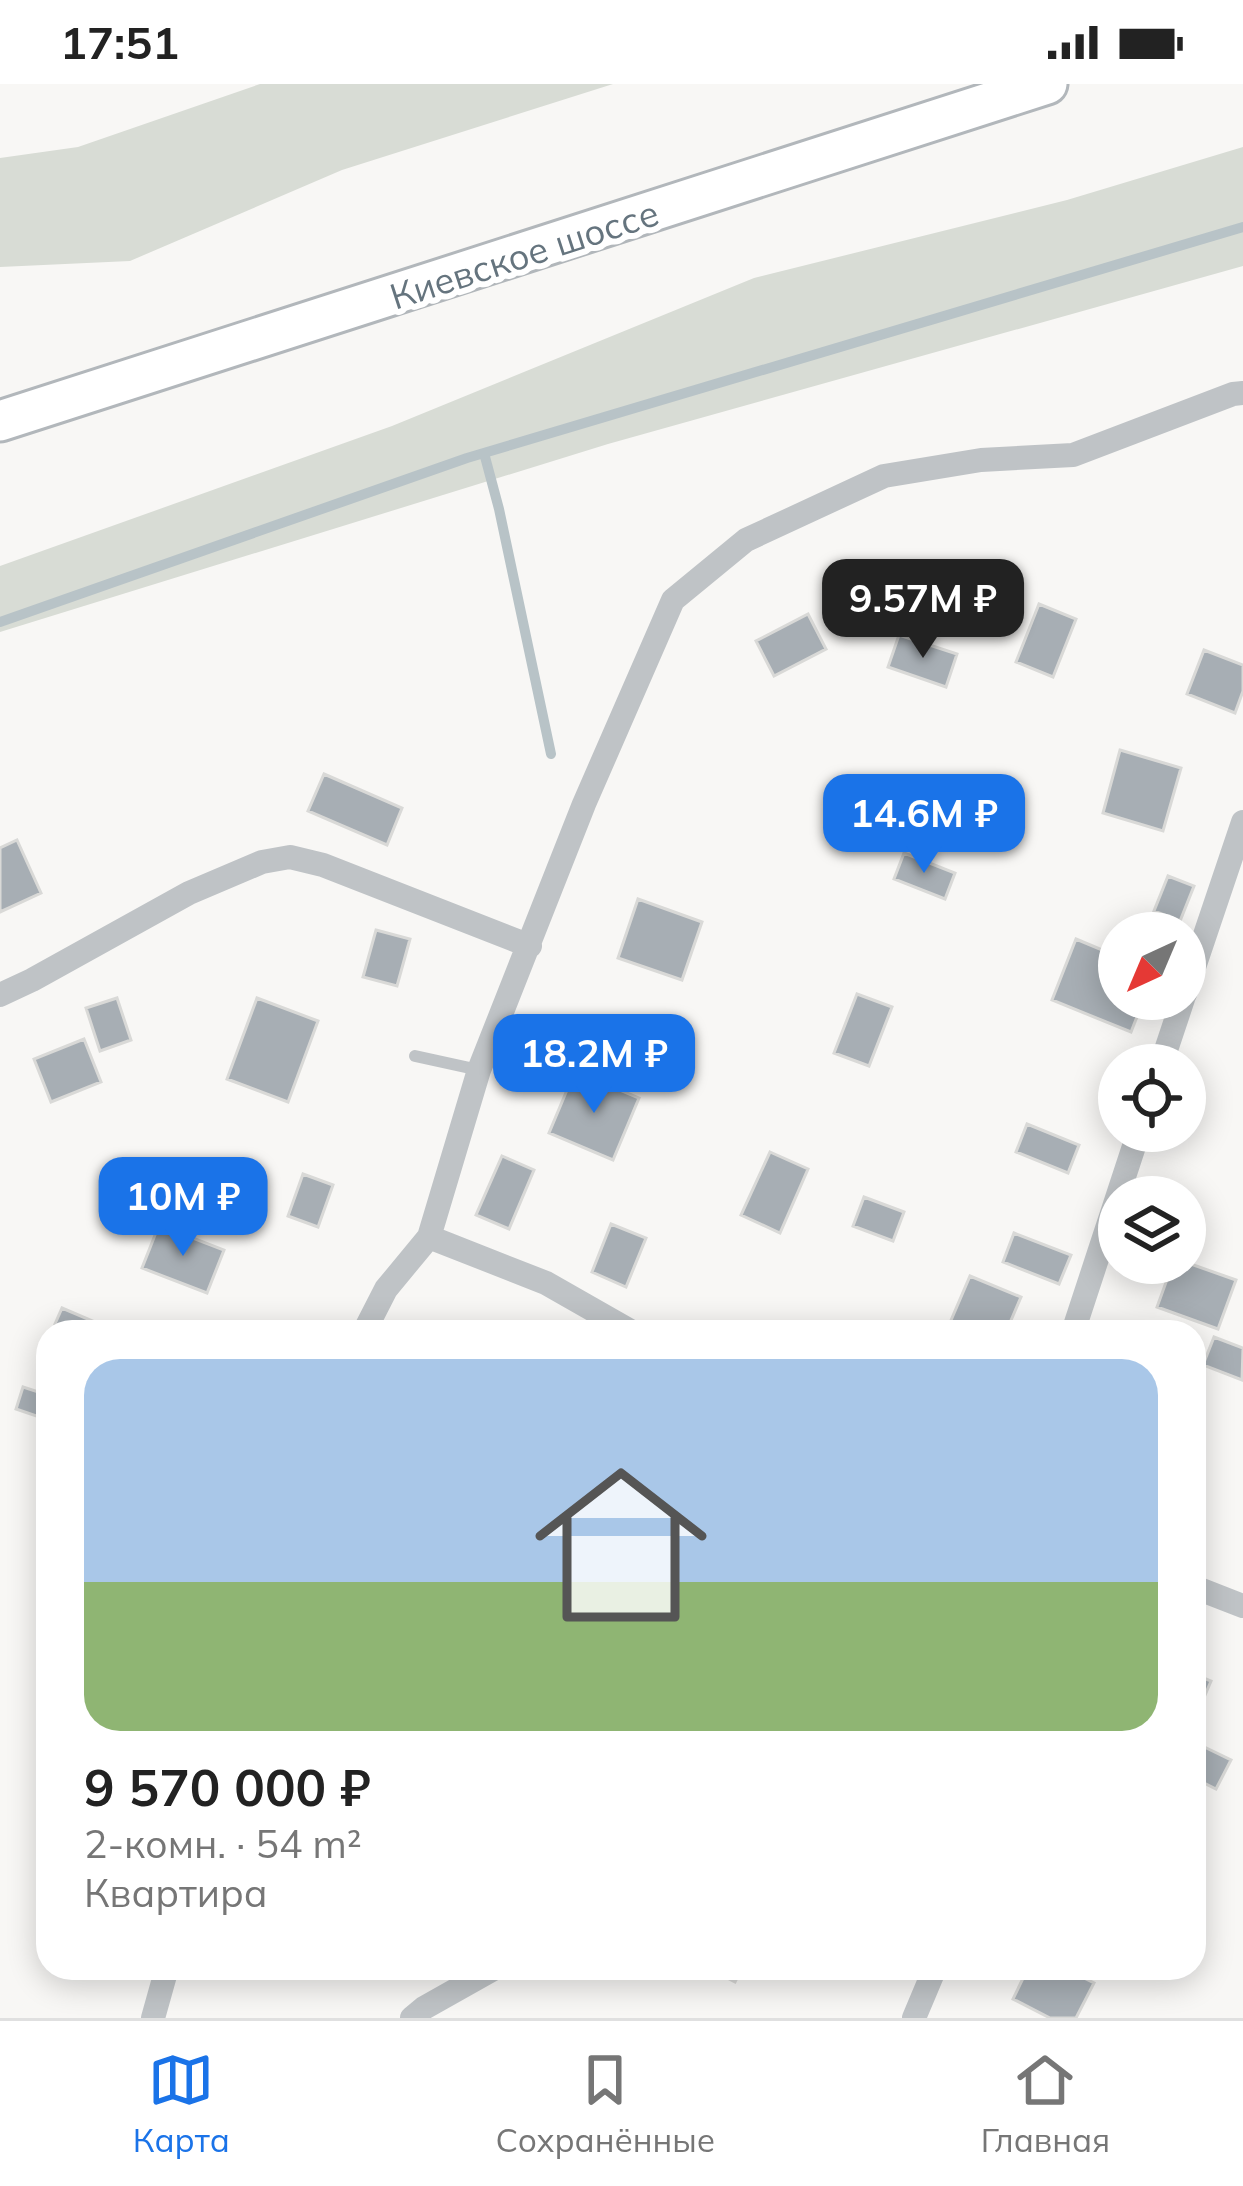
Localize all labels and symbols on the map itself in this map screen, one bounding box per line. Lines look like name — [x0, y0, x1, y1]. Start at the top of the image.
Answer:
street label: Киевское шоссе — [384, 189, 664, 319]
pin: 9.57M ₽ — [812, 559, 1034, 661]
pin: 14.6M ₽ — [813, 774, 1035, 876]
north arrow — [1098, 912, 1206, 1020]
pin: 18.2M ₽ — [483, 1014, 705, 1116]
pin: 10M ₽ — [99, 1157, 267, 1259]

